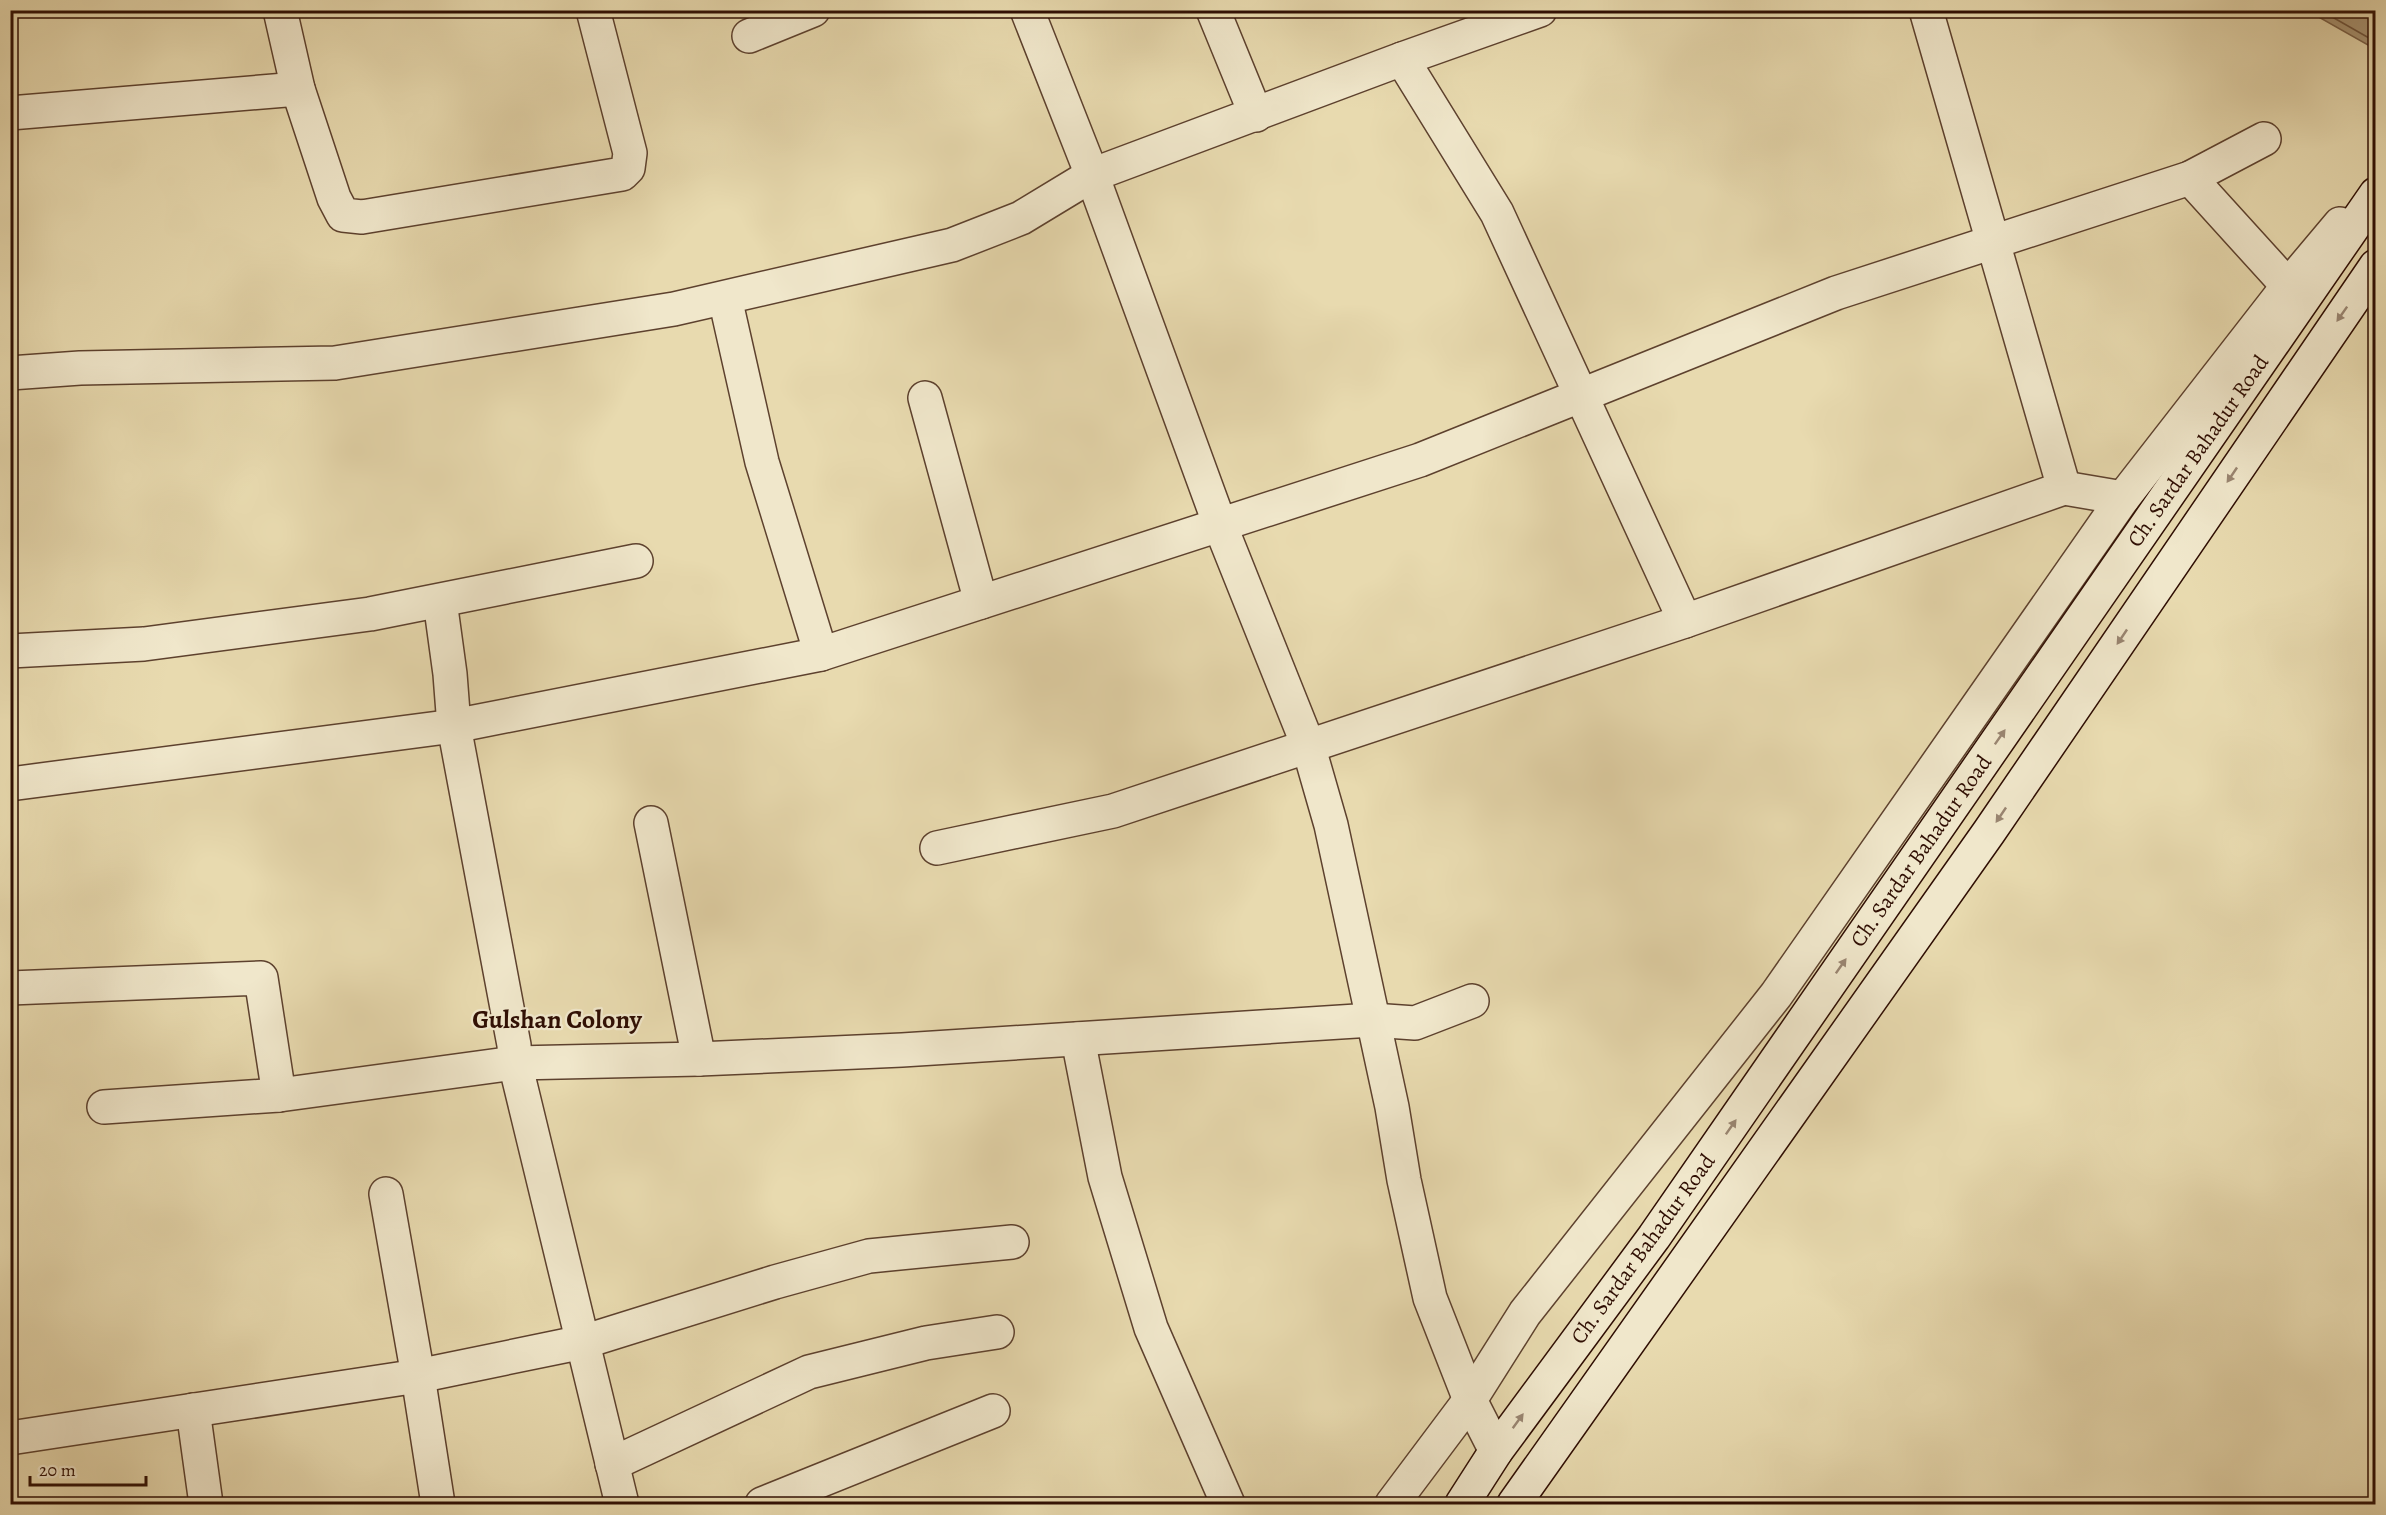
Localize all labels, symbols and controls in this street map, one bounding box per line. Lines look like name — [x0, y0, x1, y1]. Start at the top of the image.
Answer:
one-way arrow — [2336, 306, 2348, 322]
street label: Ch. Sardar Bahadur Road — [2120, 349, 2276, 553]
one-way arrow — [2226, 467, 2238, 483]
one-way arrow — [2116, 628, 2128, 644]
one-way arrow — [1994, 729, 2006, 745]
street label: Ch. Sardar Bahadur Road — [1843, 749, 1999, 953]
one-way arrow — [1996, 807, 2007, 823]
one-way arrow — [1835, 959, 1847, 975]
district label: Gulshan Colony — [472, 1002, 643, 1037]
one-way arrow — [1725, 1118, 1736, 1135]
street label: Ch. Sardar Bahadur Road — [1564, 1148, 1722, 1350]
one-way arrow — [1512, 1414, 1524, 1429]
scale bar — [30, 1449, 146, 1487]
text: 20 m — [39, 1458, 76, 1482]

